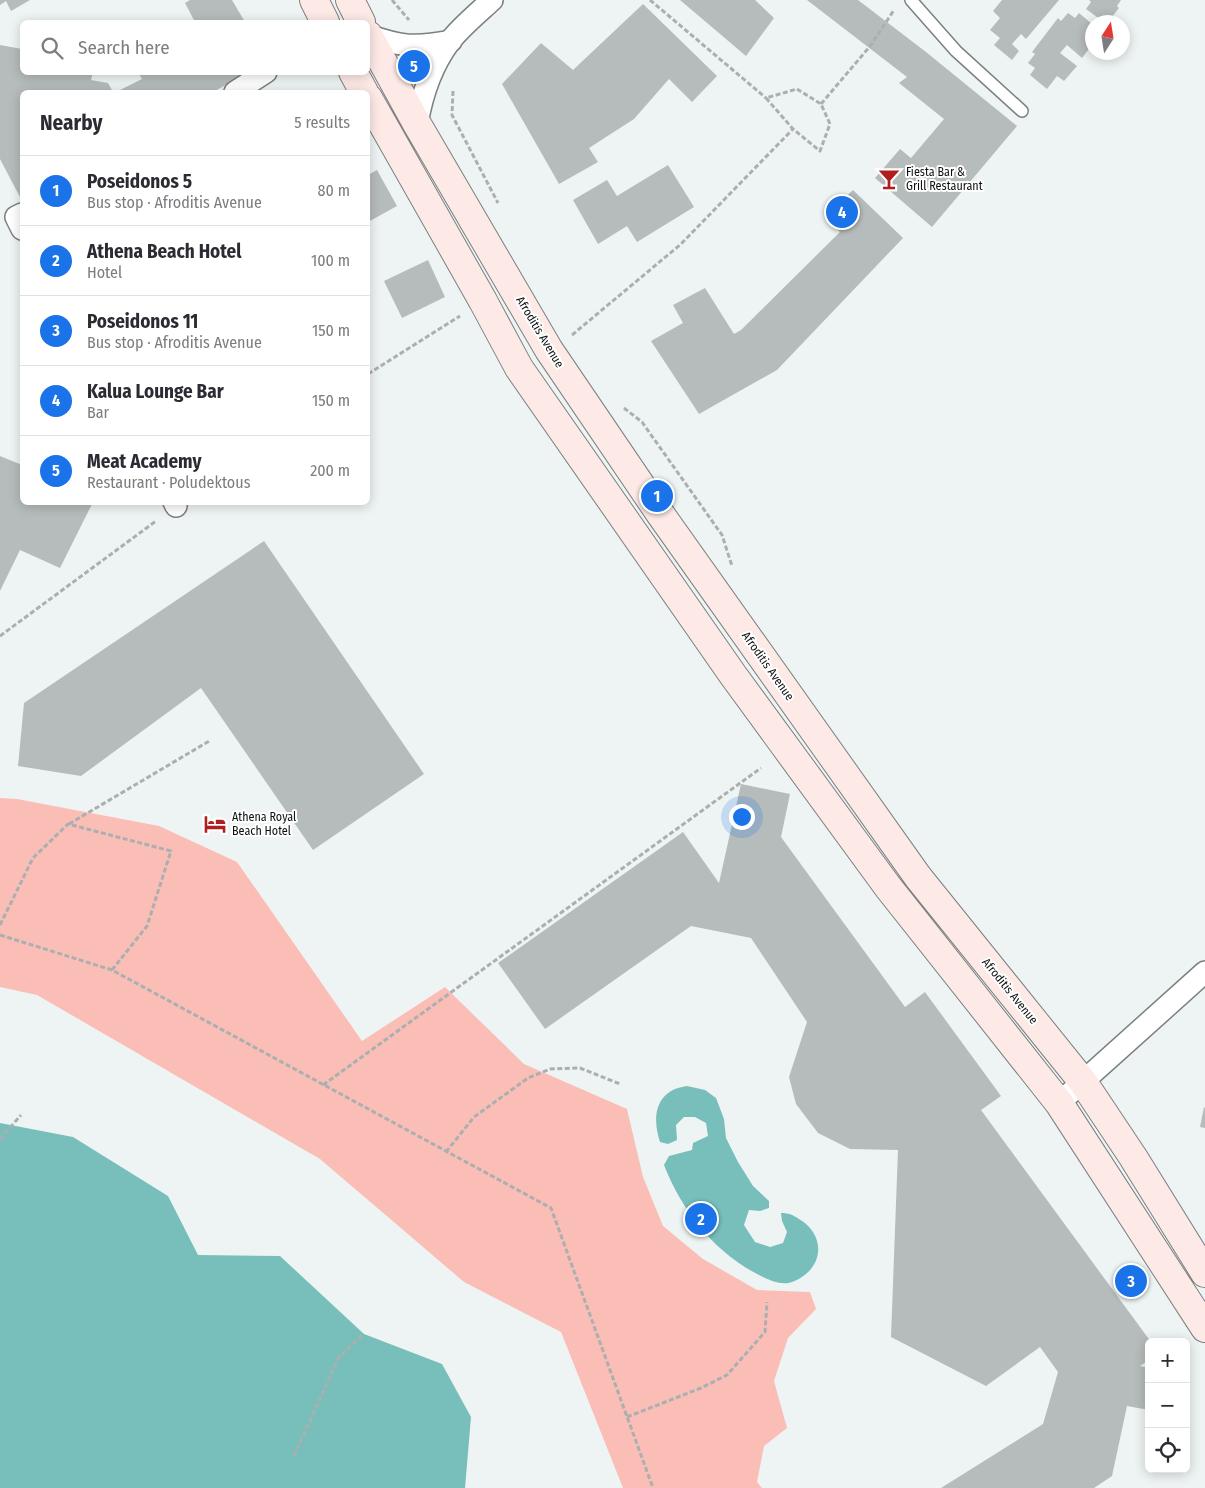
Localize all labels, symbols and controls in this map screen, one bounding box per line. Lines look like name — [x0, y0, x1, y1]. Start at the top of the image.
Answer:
north arrow — [1085, 15, 1130, 60]
search box — [20, 20, 370, 75]
icon: search — [38, 34, 66, 62]
text: Search here — [78, 36, 170, 59]
pin: 5 — [398, 47, 430, 85]
text: Nearby — [40, 110, 102, 136]
text: 5 results — [294, 113, 350, 132]
place label: Fiesta Bar & Grill Restaurant — [906, 165, 983, 193]
bar icon: Fiesta Bar & Grill Restaurant — [876, 166, 902, 192]
text: Poseidonos 5 — [87, 170, 192, 193]
text: 1 — [53, 181, 59, 200]
text: 80 m — [318, 181, 350, 200]
text: Bus stop · Afroditis Avenue — [87, 193, 262, 212]
pin: 4 — [826, 193, 858, 231]
text: Athena Beach Hotel — [87, 240, 241, 263]
text: 2 — [52, 251, 60, 270]
text: 100 m — [311, 251, 350, 270]
text: Hotel — [87, 263, 122, 282]
street label: Afroditis Avenue — [513, 294, 567, 370]
text: Poseidonos 11 — [87, 310, 198, 333]
text: 3 — [52, 321, 60, 340]
text: 150 m — [312, 321, 350, 340]
text: Bus stop · Afroditis Avenue — [87, 333, 262, 352]
text: Kalua Lounge Bar — [87, 380, 224, 403]
text: 4 — [52, 391, 60, 410]
text: 150 m — [312, 391, 350, 410]
text: Bar — [87, 403, 109, 422]
text: Meat Academy — [87, 450, 202, 473]
text: 5 — [52, 461, 60, 480]
text: 200 m — [310, 461, 350, 480]
text: Restaurant · Poludektous — [87, 473, 251, 492]
pin: 1 — [641, 477, 673, 515]
street label: Afroditis Avenue — [739, 629, 797, 703]
your location — [729, 804, 755, 830]
place label: Athena Royal Beach Hotel — [232, 810, 296, 838]
hotel icon: Athena Royal Beach Hotel — [202, 811, 228, 837]
street label: Afroditis Avenue — [979, 955, 1041, 1027]
pin: 2 — [685, 1200, 717, 1238]
pin: 3 — [1115, 1262, 1147, 1300]
map controls — [1145, 1338, 1190, 1473]
button: + — [1145, 1338, 1190, 1383]
button: − — [1145, 1383, 1190, 1428]
button: locate — [1145, 1428, 1190, 1473]

